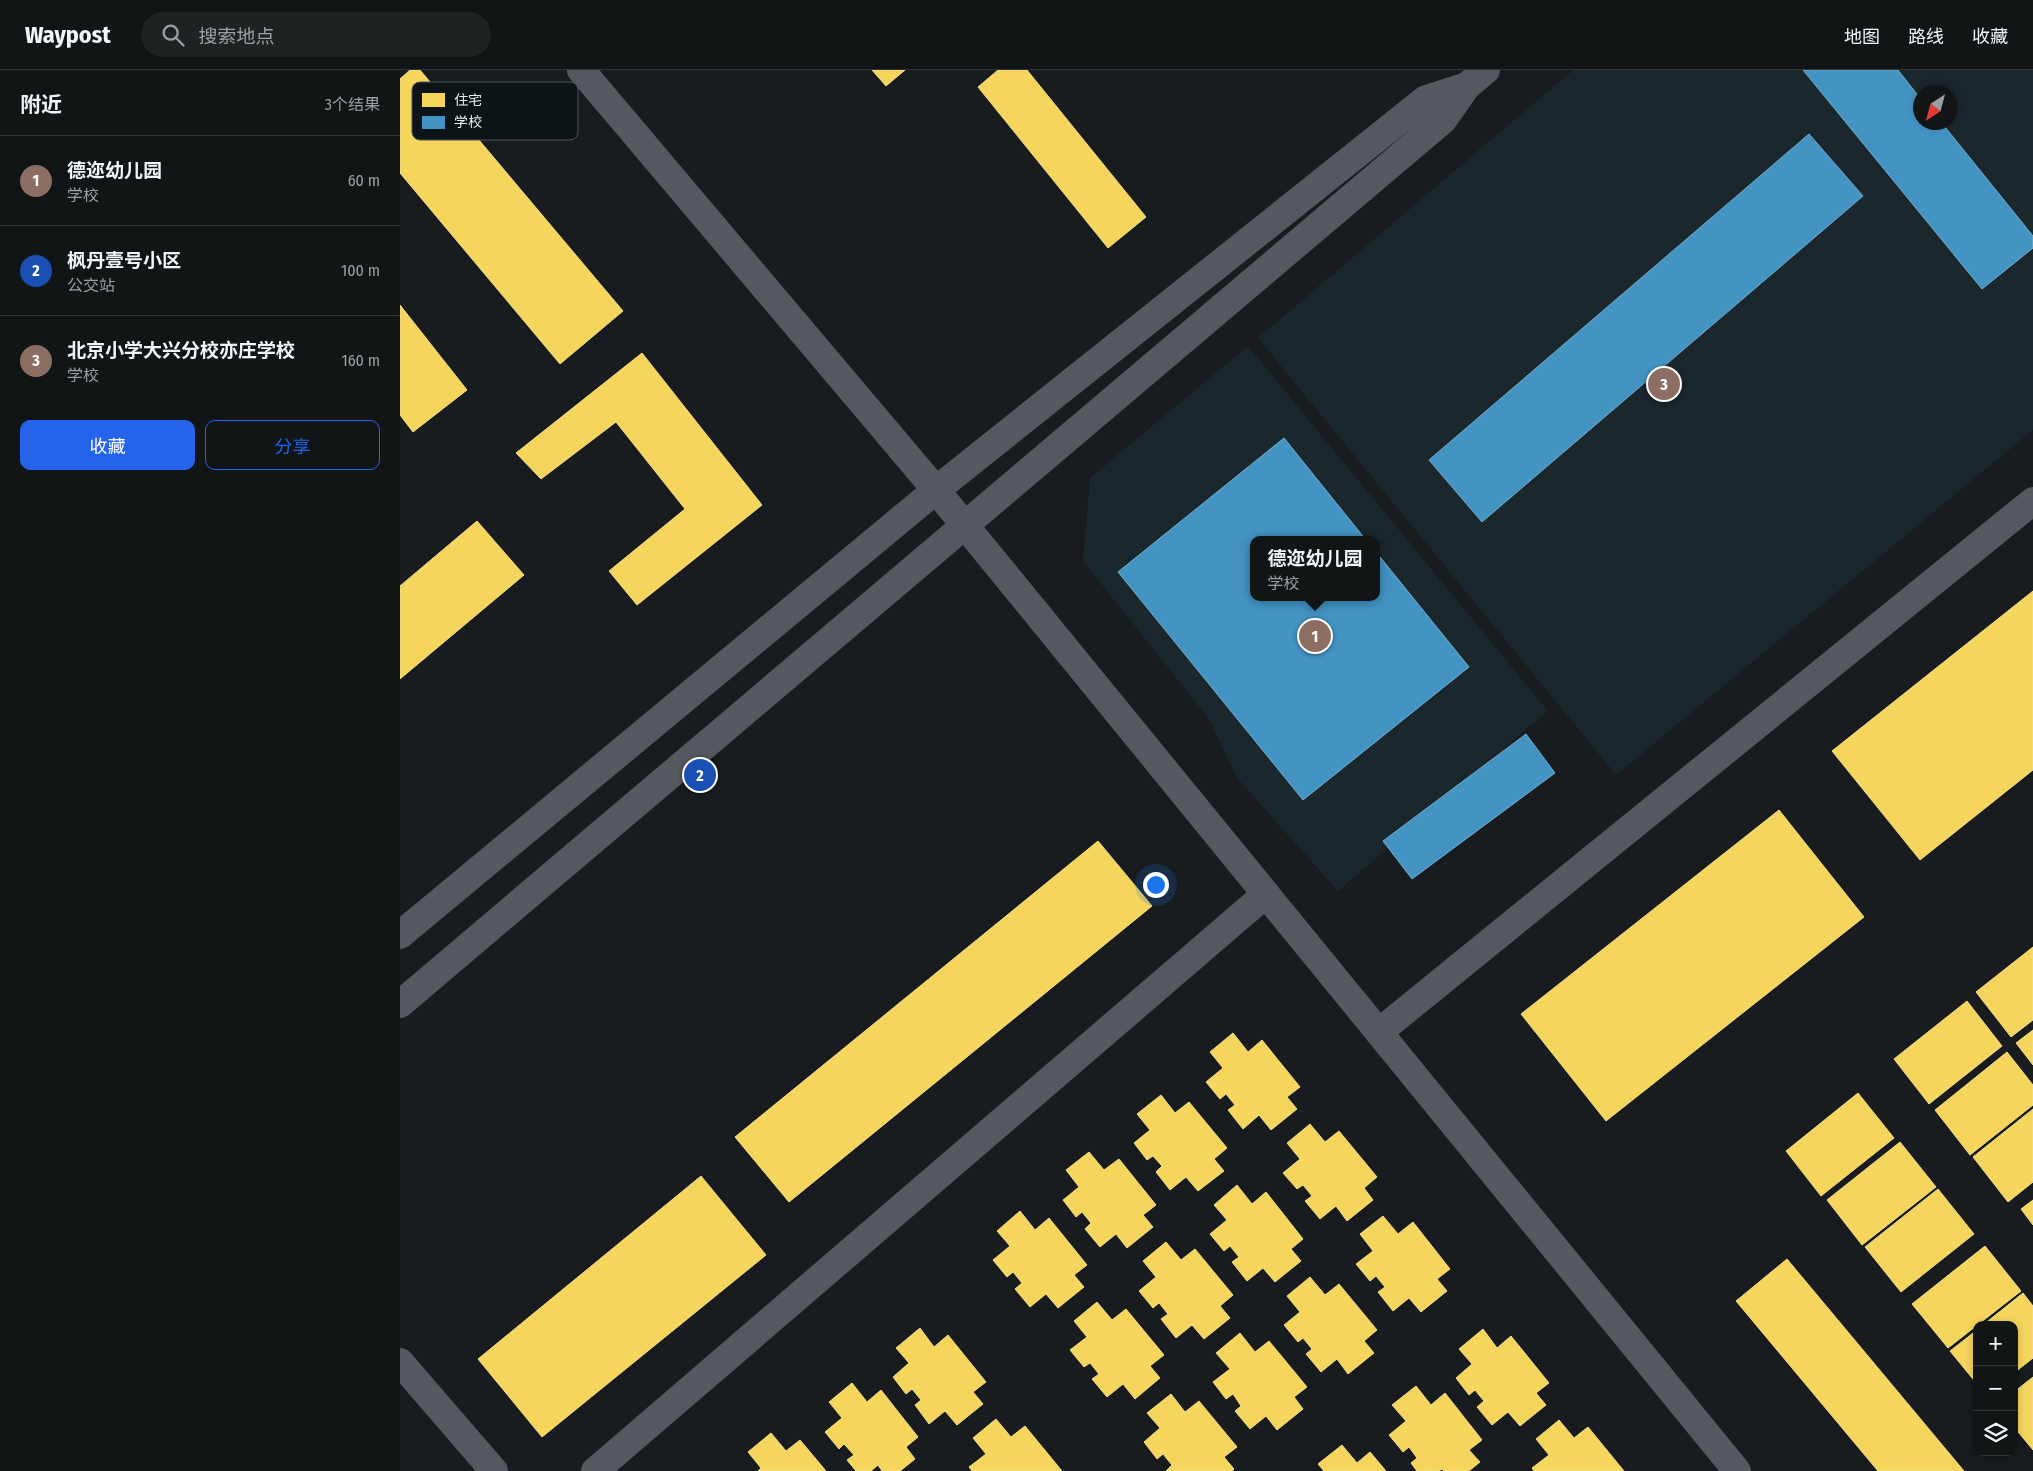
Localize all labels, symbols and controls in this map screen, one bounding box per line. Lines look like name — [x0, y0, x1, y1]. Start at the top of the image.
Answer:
search box — [141, 12, 491, 57]
text: Waypost — [25, 21, 111, 49]
icon: search — [159, 21, 187, 49]
text: 搜索地点 — [199, 25, 275, 48]
text: 地图 — [1844, 26, 1880, 48]
text: 路线 — [1908, 26, 1944, 48]
text: 收藏 — [1972, 26, 2008, 48]
legend — [412, 82, 578, 140]
north arrow — [1913, 85, 1958, 130]
text: 附近 — [20, 92, 62, 118]
text: 住宅 — [454, 92, 482, 109]
text: 3个结果 — [325, 95, 380, 114]
text: 学校 — [454, 114, 482, 131]
text: 德迩幼儿园 — [67, 159, 162, 182]
text: 1 — [33, 171, 39, 190]
text: 60 m — [348, 171, 380, 190]
text: 学校 — [67, 186, 99, 205]
text: 枫丹壹号小区 — [67, 249, 181, 272]
text: 2 — [32, 261, 40, 280]
text: 100 m — [341, 261, 380, 280]
text: 公交站 — [67, 276, 115, 295]
text: 北京小学大兴分校亦庄学校 — [67, 339, 295, 362]
text: 3 — [32, 351, 40, 370]
text: 160 m — [341, 351, 380, 370]
pin: 3 — [1648, 365, 1680, 403]
text: 学校 — [67, 366, 99, 385]
button: 收藏 — [20, 420, 195, 470]
button: 分享 — [205, 420, 380, 470]
popup — [1250, 536, 1380, 601]
text: 德迩幼儿园 — [1267, 547, 1363, 570]
text: 学校 — [1267, 574, 1300, 593]
pin: 1 — [1299, 617, 1331, 655]
pin: 2 — [684, 756, 716, 794]
your location — [1143, 872, 1169, 898]
map controls — [1973, 1321, 2018, 1456]
button: + — [1973, 1321, 2018, 1366]
button: − — [1973, 1366, 2018, 1411]
button: layers — [1973, 1411, 2018, 1456]

